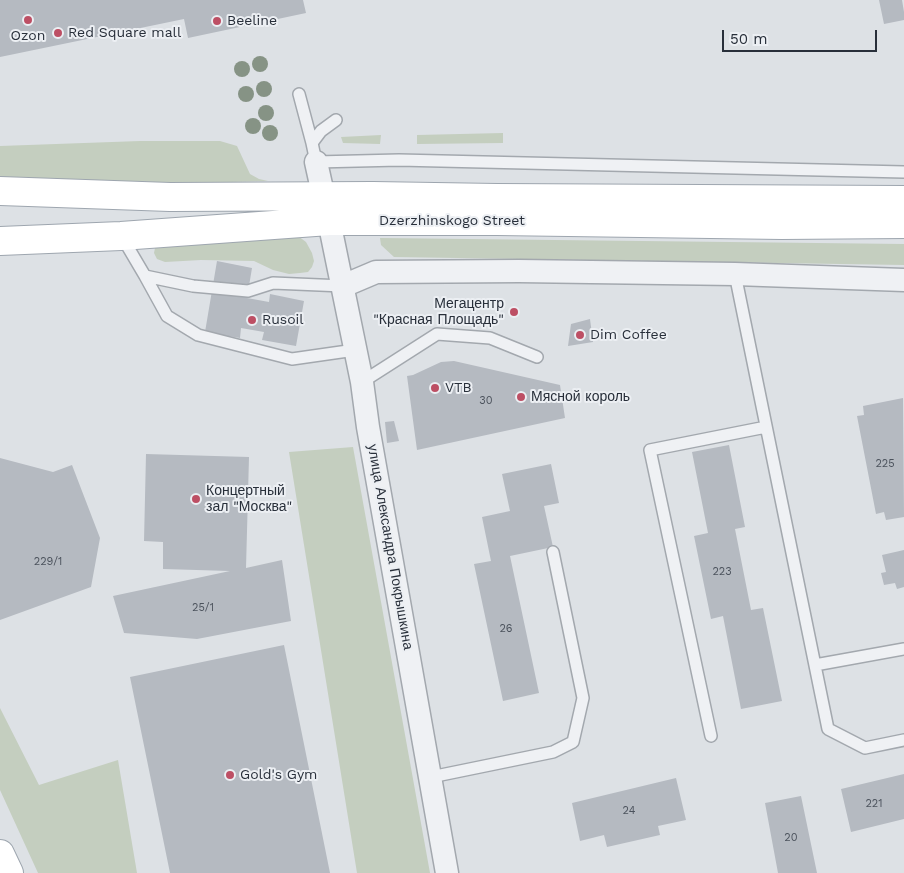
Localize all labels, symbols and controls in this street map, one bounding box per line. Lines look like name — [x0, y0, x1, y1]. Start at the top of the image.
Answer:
place label: Beeline — [227, 13, 277, 29]
marker: Ozon — [22, 14, 34, 26]
marker: Beeline — [211, 15, 223, 27]
scale bar — [724, 20, 879, 52]
place label: Red Square mall — [68, 25, 181, 41]
marker: Red Square mall — [52, 27, 64, 39]
place label: Ozon — [11, 28, 45, 44]
text: 50 m — [730, 30, 767, 48]
street label: Dzerzhinskogo Street — [379, 213, 525, 229]
place label: Мегацентр "Красная Площадь" — [373, 296, 504, 328]
marker: Мегацентр "Красная Площадь" — [508, 306, 520, 318]
place label: Rusoil — [262, 312, 304, 328]
marker: Rusoil — [246, 314, 258, 326]
place label: Dim Coffee — [590, 327, 667, 343]
marker: Dim Coffee — [574, 329, 586, 341]
place label: VTB — [445, 380, 472, 396]
marker: VTB — [429, 382, 441, 394]
place label: Мясной король — [531, 389, 630, 405]
marker: Мясной король — [515, 391, 527, 403]
house number: 30 — [479, 394, 493, 408]
street label: улица Александра Покрышкина — [364, 443, 416, 651]
house number: 225 — [875, 457, 895, 471]
place label: Концертный зал "Москва" — [206, 483, 292, 516]
marker: Концертный зал "Москва" — [190, 493, 202, 505]
house number: 229/1 — [34, 555, 62, 569]
house number: 223 — [712, 565, 732, 579]
house number: 25/1 — [192, 601, 214, 615]
house number: 26 — [499, 622, 513, 636]
place label: Gold's Gym — [240, 767, 317, 783]
marker: Gold's Gym — [224, 769, 236, 781]
house number: 221 — [865, 797, 883, 811]
house number: 24 — [623, 804, 635, 818]
house number: 20 — [784, 831, 798, 845]

